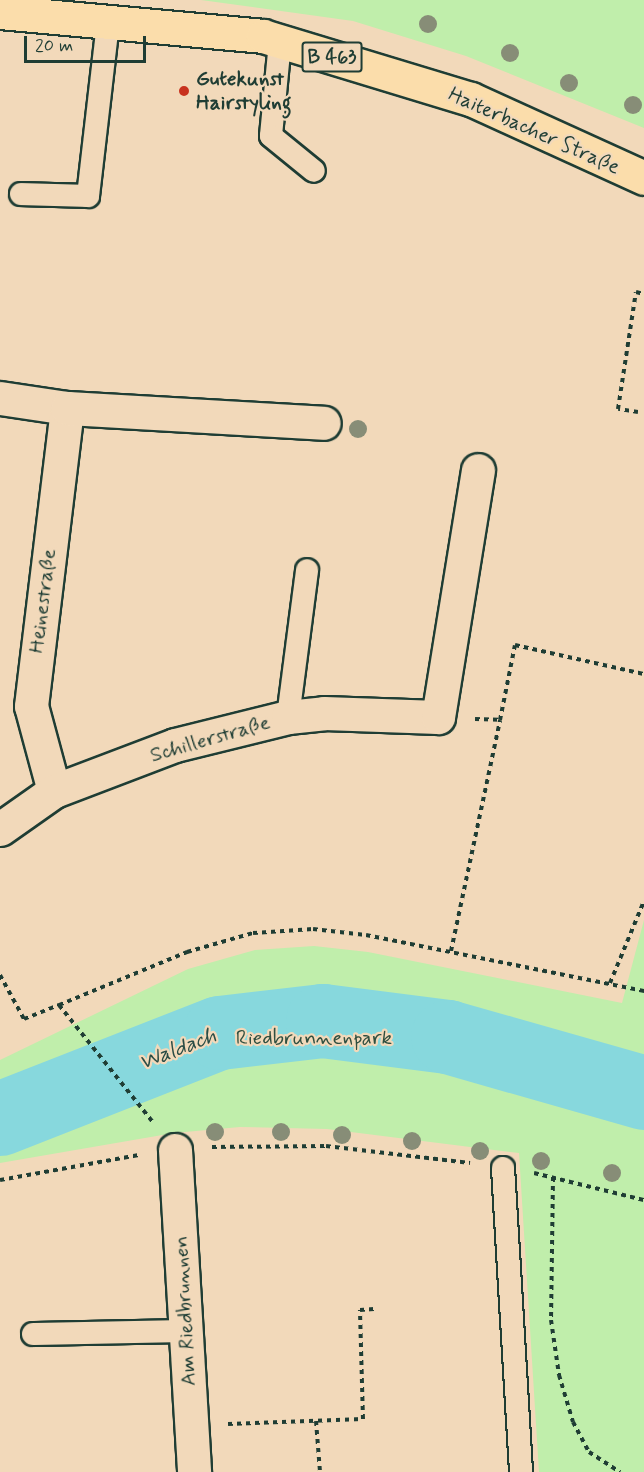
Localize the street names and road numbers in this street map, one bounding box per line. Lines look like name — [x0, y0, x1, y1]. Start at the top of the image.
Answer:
road number: B 463 — [300, 40, 364, 74]
street label: Haiterbacher Straße — [444, 82, 624, 180]
street label: Heinestraße — [24, 547, 62, 655]
street label: Schillerstraße — [147, 710, 273, 768]
street label: Am Riedbrunnen — [168, 1234, 202, 1388]

